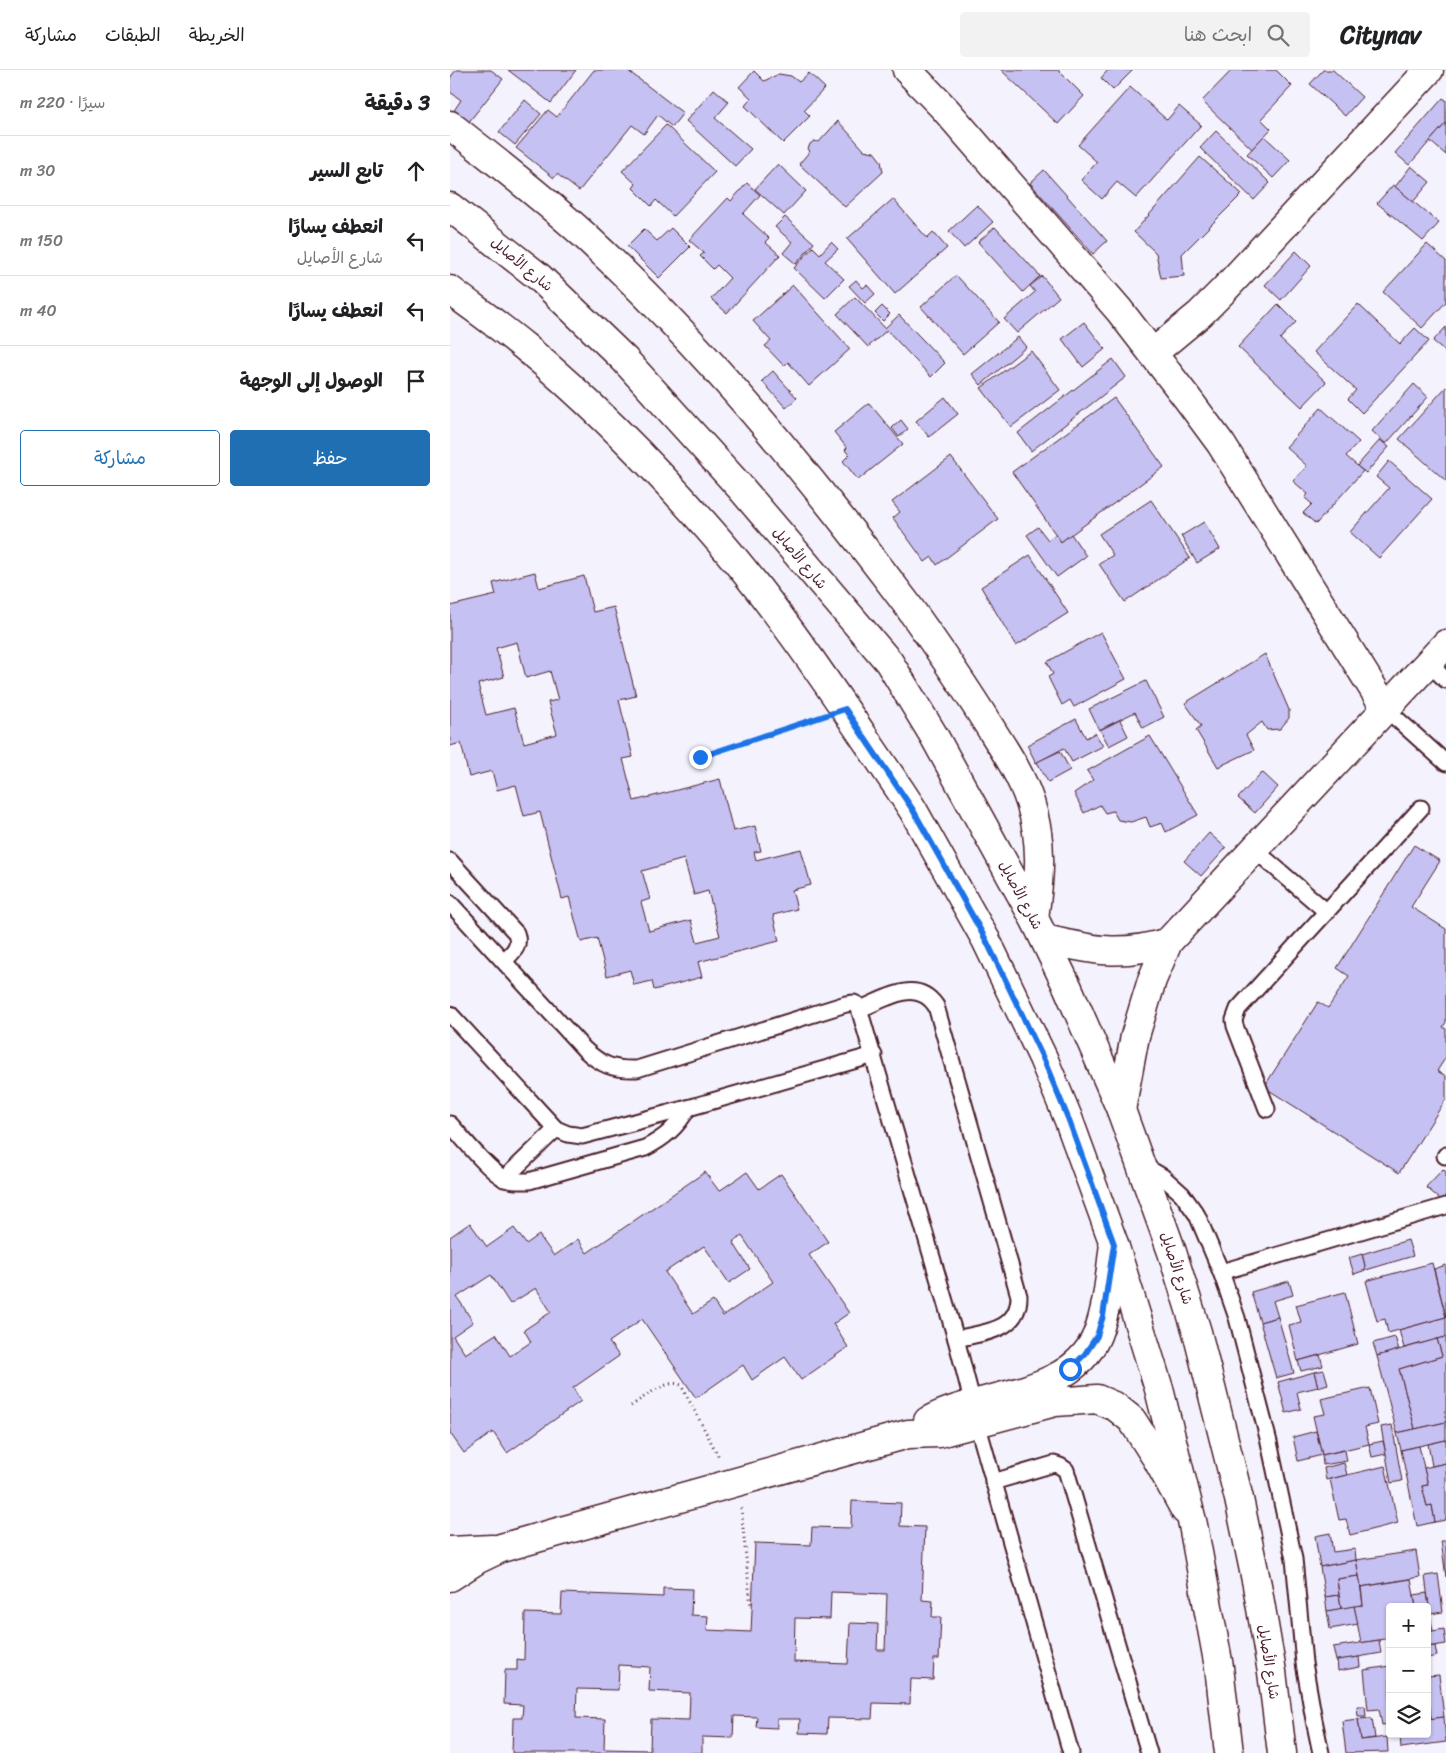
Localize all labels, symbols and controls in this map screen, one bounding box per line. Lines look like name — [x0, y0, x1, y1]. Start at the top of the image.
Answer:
search box — [960, 12, 1310, 57]
text: Citynav — [1340, 14, 1421, 56]
text: ابحث هنا — [1184, 18, 1252, 51]
text: مشاركة — [25, 19, 77, 51]
text: الطبقات — [105, 19, 161, 51]
text: الخريطة — [189, 19, 245, 51]
icon: search — [1264, 21, 1292, 49]
text: 3 دقيقة — [365, 84, 430, 122]
text: سيرًا · 220 m — [20, 88, 106, 117]
text: تابع السير — [310, 154, 383, 187]
text: 30 m — [20, 156, 55, 185]
icon: ahead — [402, 157, 430, 185]
text: انعطف يسارًا — [288, 210, 383, 243]
text: 150 m — [20, 226, 63, 255]
icon: left — [402, 227, 430, 255]
street label: شارع الأصايل — [485, 231, 559, 298]
text: شارع الأصايل — [297, 243, 383, 272]
text: انعطف يسارًا — [288, 294, 383, 327]
text: 40 m — [20, 296, 57, 325]
icon: left — [402, 297, 430, 325]
text: الوصول إلى الوجهة — [240, 364, 383, 397]
icon: arrive — [402, 367, 430, 395]
button: مشاركة — [20, 430, 220, 486]
button: حفظ — [230, 430, 430, 486]
street label: شارع الأصايل — [766, 521, 833, 595]
route end — [689, 746, 712, 769]
street label: شارع الأصايل — [992, 856, 1049, 934]
street label: شارع الأصايل — [1153, 1228, 1200, 1308]
route start — [1059, 1358, 1082, 1381]
map controls — [1386, 1603, 1431, 1738]
button: + — [1386, 1603, 1431, 1648]
street label: شارع الأصايل — [1250, 1623, 1287, 1701]
button: − — [1386, 1648, 1431, 1693]
button: layers — [1386, 1693, 1431, 1738]

